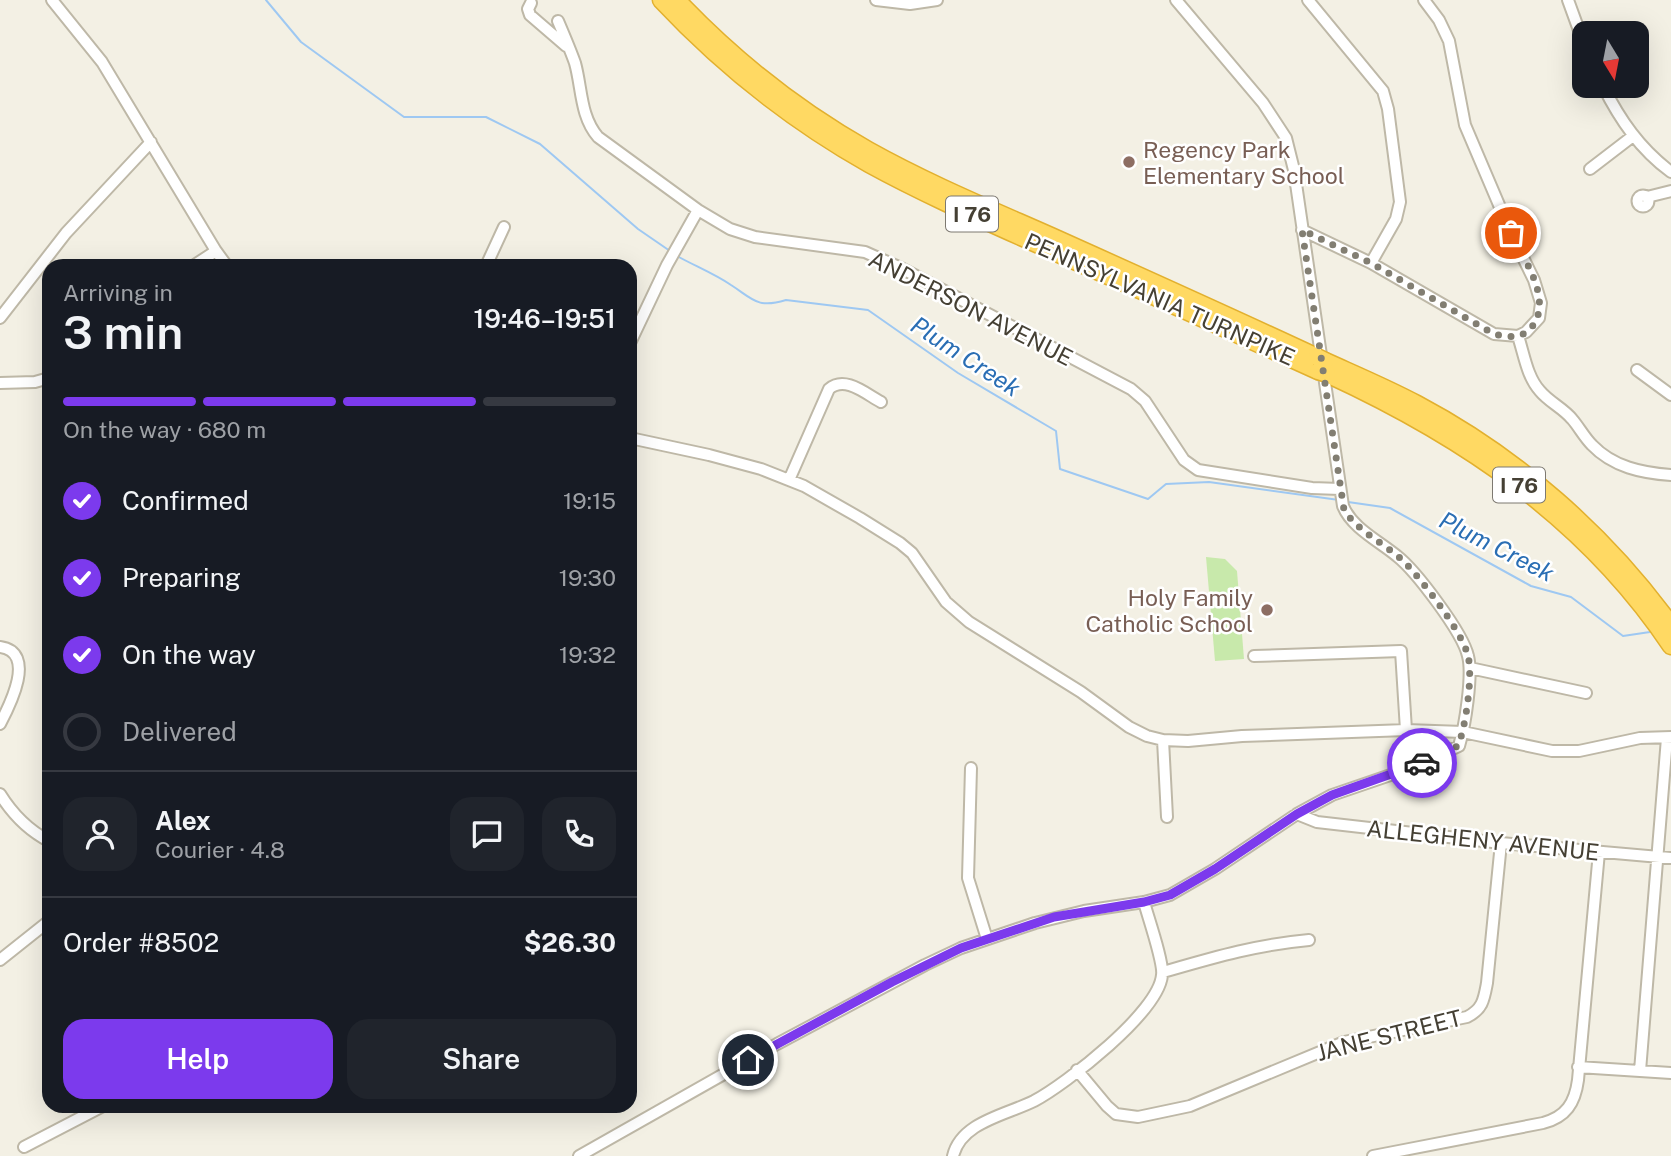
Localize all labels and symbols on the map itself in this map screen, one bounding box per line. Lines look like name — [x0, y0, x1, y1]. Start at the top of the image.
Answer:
north arrow — [1572, 21, 1648, 98]
place label: Regency Park Elementary School — [1143, 136, 1345, 189]
marker: Regency Park Elementary School — [1121, 154, 1137, 170]
road number: I 76 — [946, 196, 998, 232]
pin — [1481, 203, 1541, 263]
street label: PENNSYLVANIA TURNPIKE — [1021, 227, 1299, 371]
street label: ANDERSON AVENUE — [865, 245, 1077, 371]
water label: Plum Creek — [906, 310, 1026, 402]
road number: I 76 — [1493, 468, 1545, 503]
water label: Plum Creek — [1435, 505, 1559, 587]
place label: Holy Family Catholic School — [1085, 584, 1253, 637]
marker: Holy Family Catholic School — [1259, 602, 1275, 618]
courier — [1387, 728, 1457, 798]
street label: ALLEGHENY AVENUE — [1365, 814, 1601, 866]
street label: JANE STREET — [1314, 1004, 1465, 1066]
pin — [718, 1030, 778, 1090]

